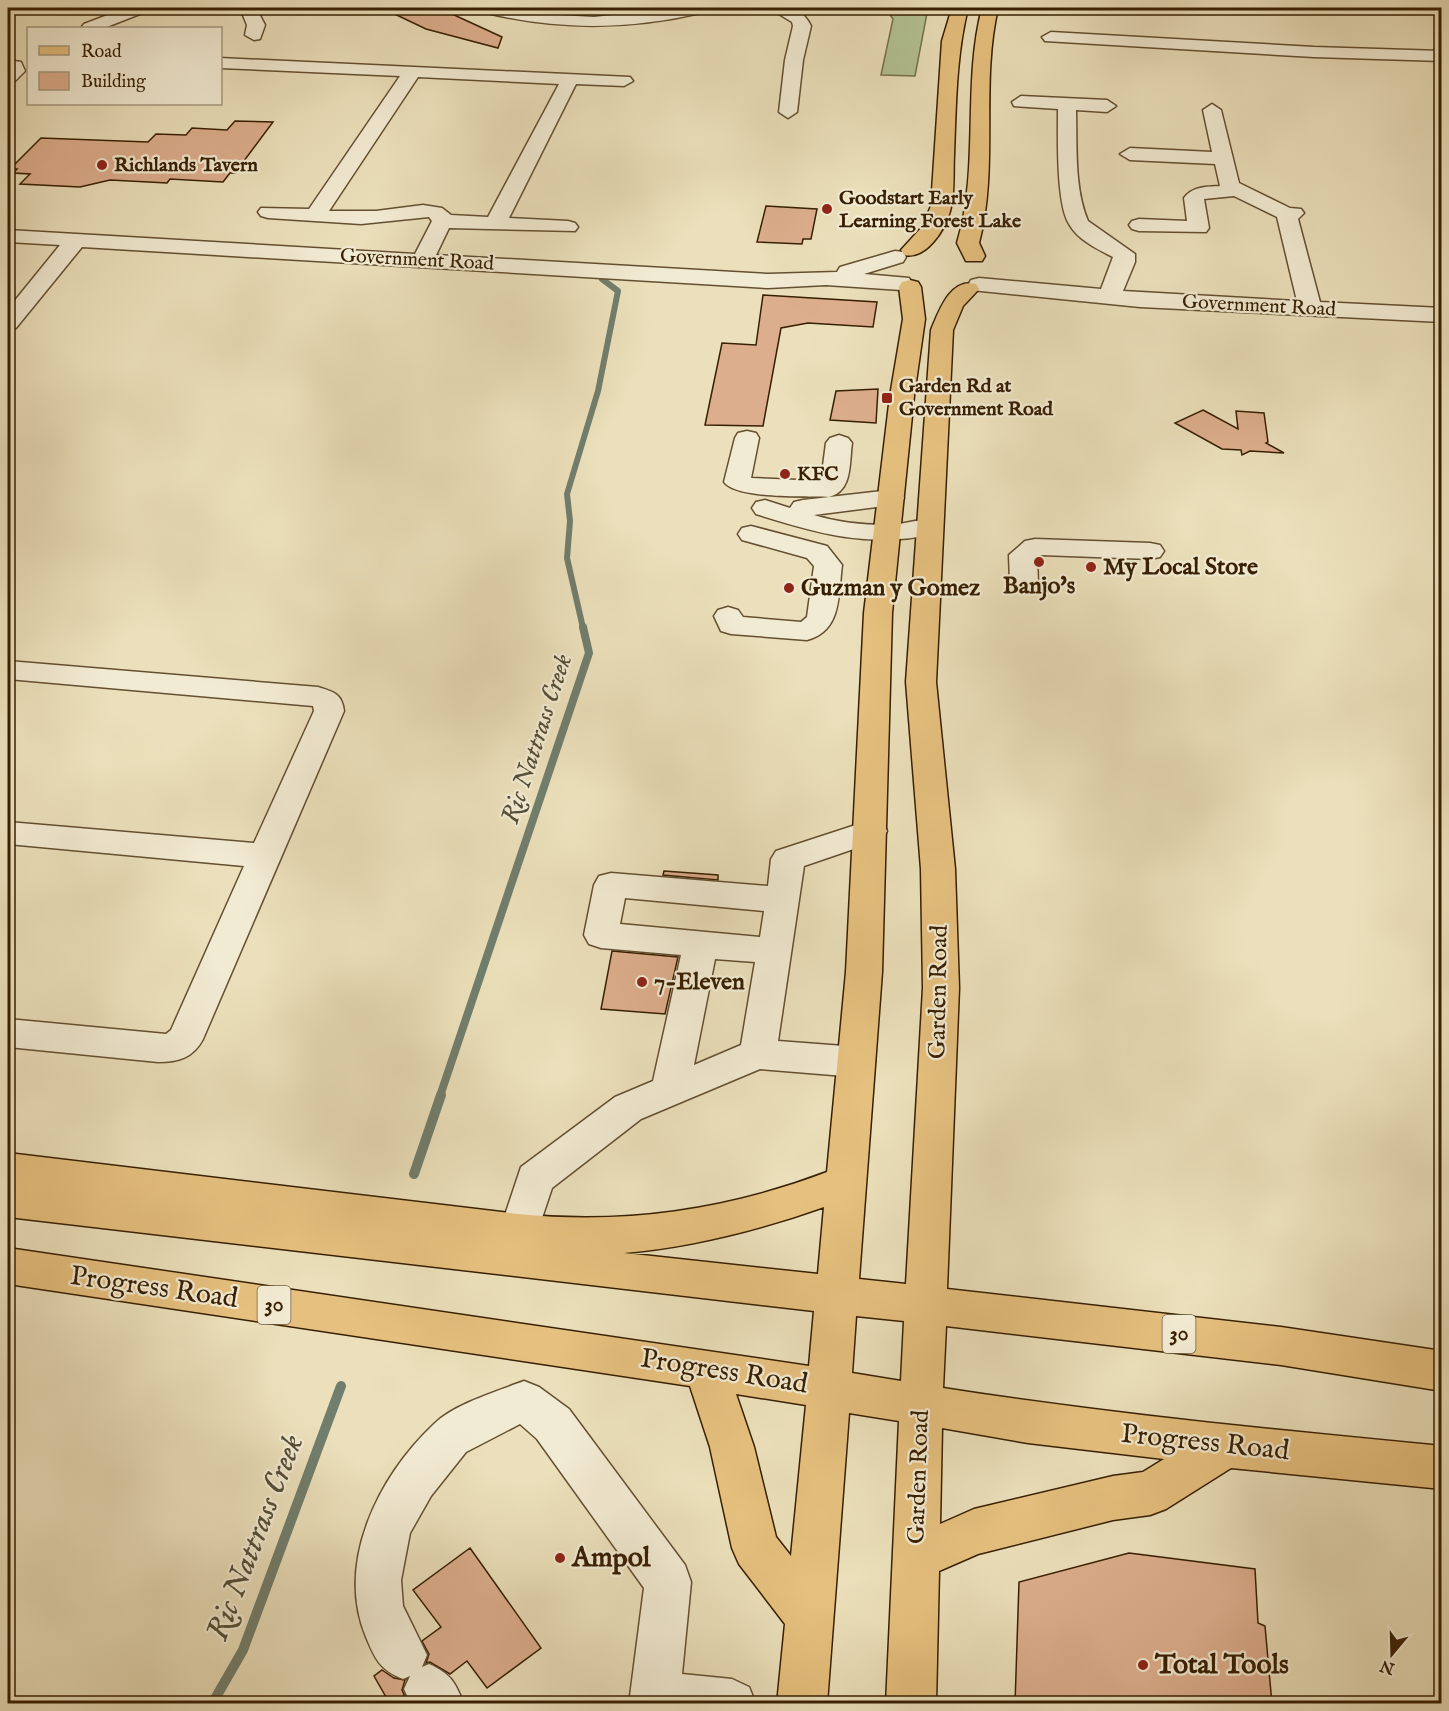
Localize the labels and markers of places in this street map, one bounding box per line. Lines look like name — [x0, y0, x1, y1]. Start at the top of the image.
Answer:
place label: Richlands Tavern — [114, 153, 258, 178]
marker: Richlands Tavern — [95, 158, 109, 172]
place label: Goodstart Early Learning Forest Lake — [839, 186, 1022, 234]
marker: Goodstart Early Learning Forest Lake — [820, 202, 834, 216]
place label: Garden Rd at Government Road — [899, 374, 1054, 422]
marker: Garden Rd at Government Road — [880, 391, 894, 405]
place label: KFC — [797, 462, 838, 487]
marker: KFC — [778, 467, 792, 481]
place label: My Local Store — [1103, 552, 1258, 583]
marker: Banjo's — [1032, 555, 1046, 569]
marker: My Local Store — [1084, 560, 1098, 574]
place label: Banjo's — [1003, 571, 1076, 602]
place label: Guzman y Gomez — [801, 573, 980, 604]
marker: Guzman y Gomez — [782, 581, 796, 595]
place label: 7-Eleven — [654, 967, 745, 998]
marker: 7-Eleven — [635, 975, 649, 989]
place label: Ampol — [571, 1541, 652, 1576]
marker: Ampol — [553, 1551, 567, 1565]
place label: Total Tools — [1154, 1648, 1289, 1683]
marker: Total Tools — [1136, 1658, 1150, 1672]

